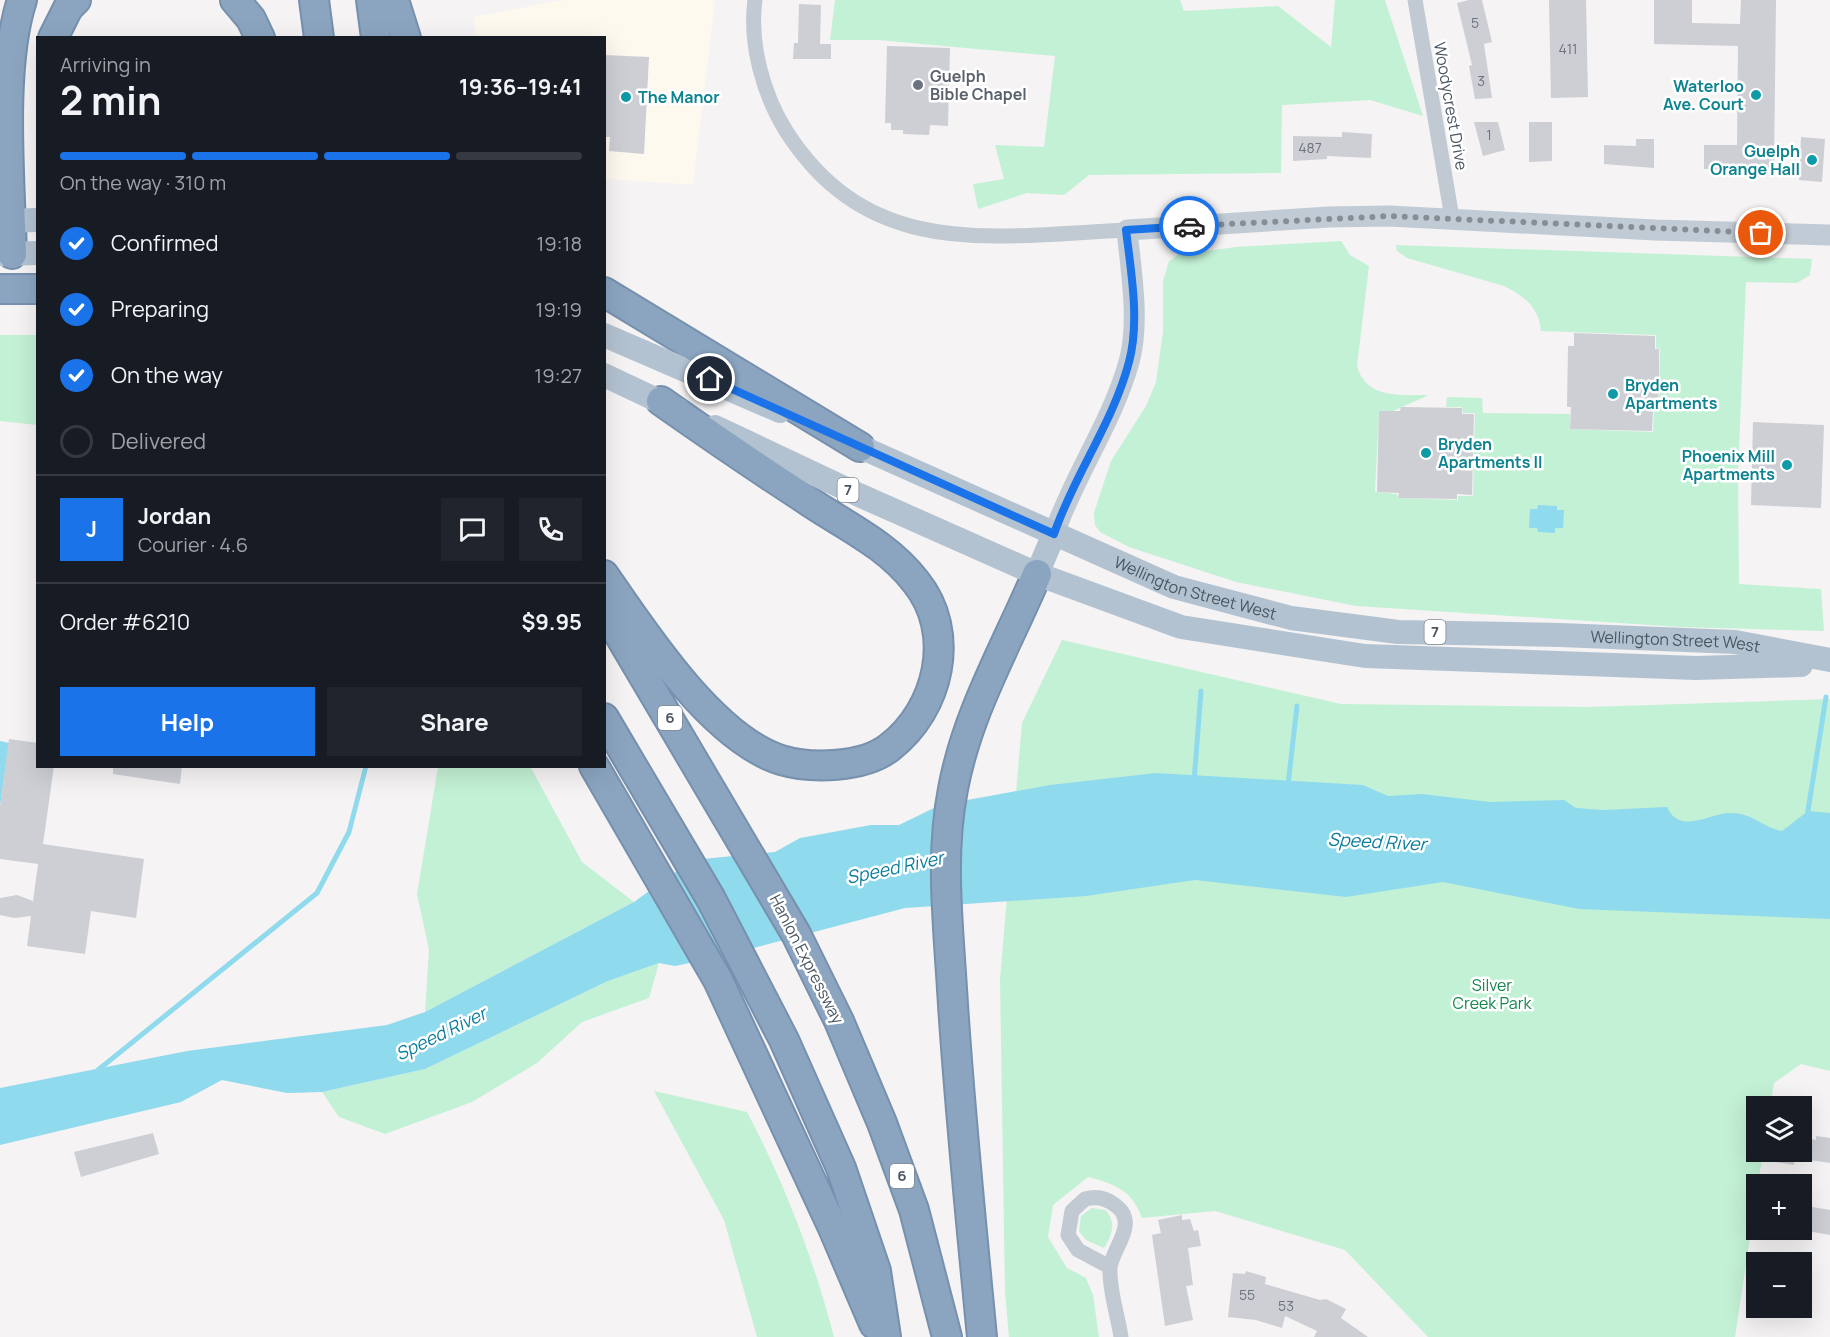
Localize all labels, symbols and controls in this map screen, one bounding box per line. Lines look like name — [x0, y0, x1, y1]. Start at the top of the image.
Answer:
house number: 5 — [1471, 13, 1479, 32]
house number: 411 — [1558, 39, 1578, 58]
street label: Woodycrest Drive — [1429, 40, 1473, 172]
text: Arriving in — [60, 51, 151, 78]
place label: Guelph Bible Chapel — [930, 65, 1027, 105]
house number: 3 — [1477, 71, 1485, 90]
text: 19:36–19:41 — [459, 72, 582, 102]
text: 2 min — [60, 73, 161, 127]
place label: Waterloo Ave. Court — [1663, 75, 1744, 115]
marker: Guelph Bible Chapel — [911, 78, 925, 92]
place label: The Manor — [638, 86, 720, 108]
marker: Waterloo Ave. Court — [1749, 88, 1763, 102]
marker: The Manor — [619, 90, 633, 104]
house number: 1 — [1486, 125, 1492, 144]
house number: 487 — [1298, 138, 1322, 157]
place label: Guelph Orange Hall — [1710, 140, 1800, 180]
marker: Guelph Orange Hall — [1805, 153, 1819, 167]
text: On the way · 310 m — [60, 169, 226, 196]
courier — [1159, 196, 1219, 256]
pin — [1735, 207, 1786, 258]
icon: car — [1173, 210, 1206, 243]
icon: bag — [1744, 216, 1777, 249]
icon: check — [60, 227, 93, 260]
text: Confirmed — [111, 228, 219, 258]
text: 19:18 — [536, 230, 582, 257]
icon: check — [60, 293, 93, 326]
text: Preparing — [111, 294, 209, 324]
text: 19:19 — [536, 296, 582, 323]
pin — [684, 353, 735, 404]
icon: check — [60, 359, 93, 392]
text: On the way — [111, 360, 223, 390]
text: 19:27 — [534, 362, 582, 389]
icon: home — [693, 362, 726, 395]
place label: Bryden Apartments — [1625, 374, 1718, 414]
marker: Bryden Apartments — [1606, 387, 1620, 401]
text: Delivered — [111, 426, 206, 456]
place label: Bryden Apartments II — [1438, 433, 1543, 473]
place label: Phoenix Mill Apartments — [1682, 445, 1775, 485]
marker: Bryden Apartments II — [1419, 446, 1433, 460]
marker: Phoenix Mill Apartments — [1780, 458, 1794, 472]
road number: 7 — [838, 478, 858, 502]
button: chat — [441, 498, 504, 561]
button: phone — [519, 498, 582, 561]
text: Jordan — [138, 501, 211, 531]
text: J — [86, 514, 97, 544]
text: Courier · 4.6 — [138, 531, 248, 558]
street label: Wellington Street West — [1111, 551, 1279, 625]
text: Order #6210 — [60, 607, 190, 637]
text: $9.95 — [521, 607, 582, 637]
road number: 7 — [1424, 620, 1446, 644]
street label: Wellington Street West — [1590, 625, 1762, 658]
button: Help — [60, 687, 315, 756]
button: Share — [327, 687, 582, 756]
road number: 6 — [658, 706, 682, 730]
water label: Speed River — [1327, 826, 1429, 856]
water label: Speed River — [844, 845, 948, 889]
street label: Hanlon Expressway — [765, 891, 849, 1028]
park label: Silver Creek Park — [1453, 974, 1532, 1014]
water label: Speed River — [391, 1000, 492, 1065]
map controls — [1746, 1096, 1812, 1318]
button: layers — [1746, 1096, 1812, 1162]
road number: 6 — [890, 1164, 914, 1188]
button: + — [1746, 1174, 1812, 1240]
button: − — [1746, 1252, 1812, 1318]
house number: 55 — [1239, 1285, 1255, 1304]
house number: 53 — [1278, 1296, 1294, 1315]

